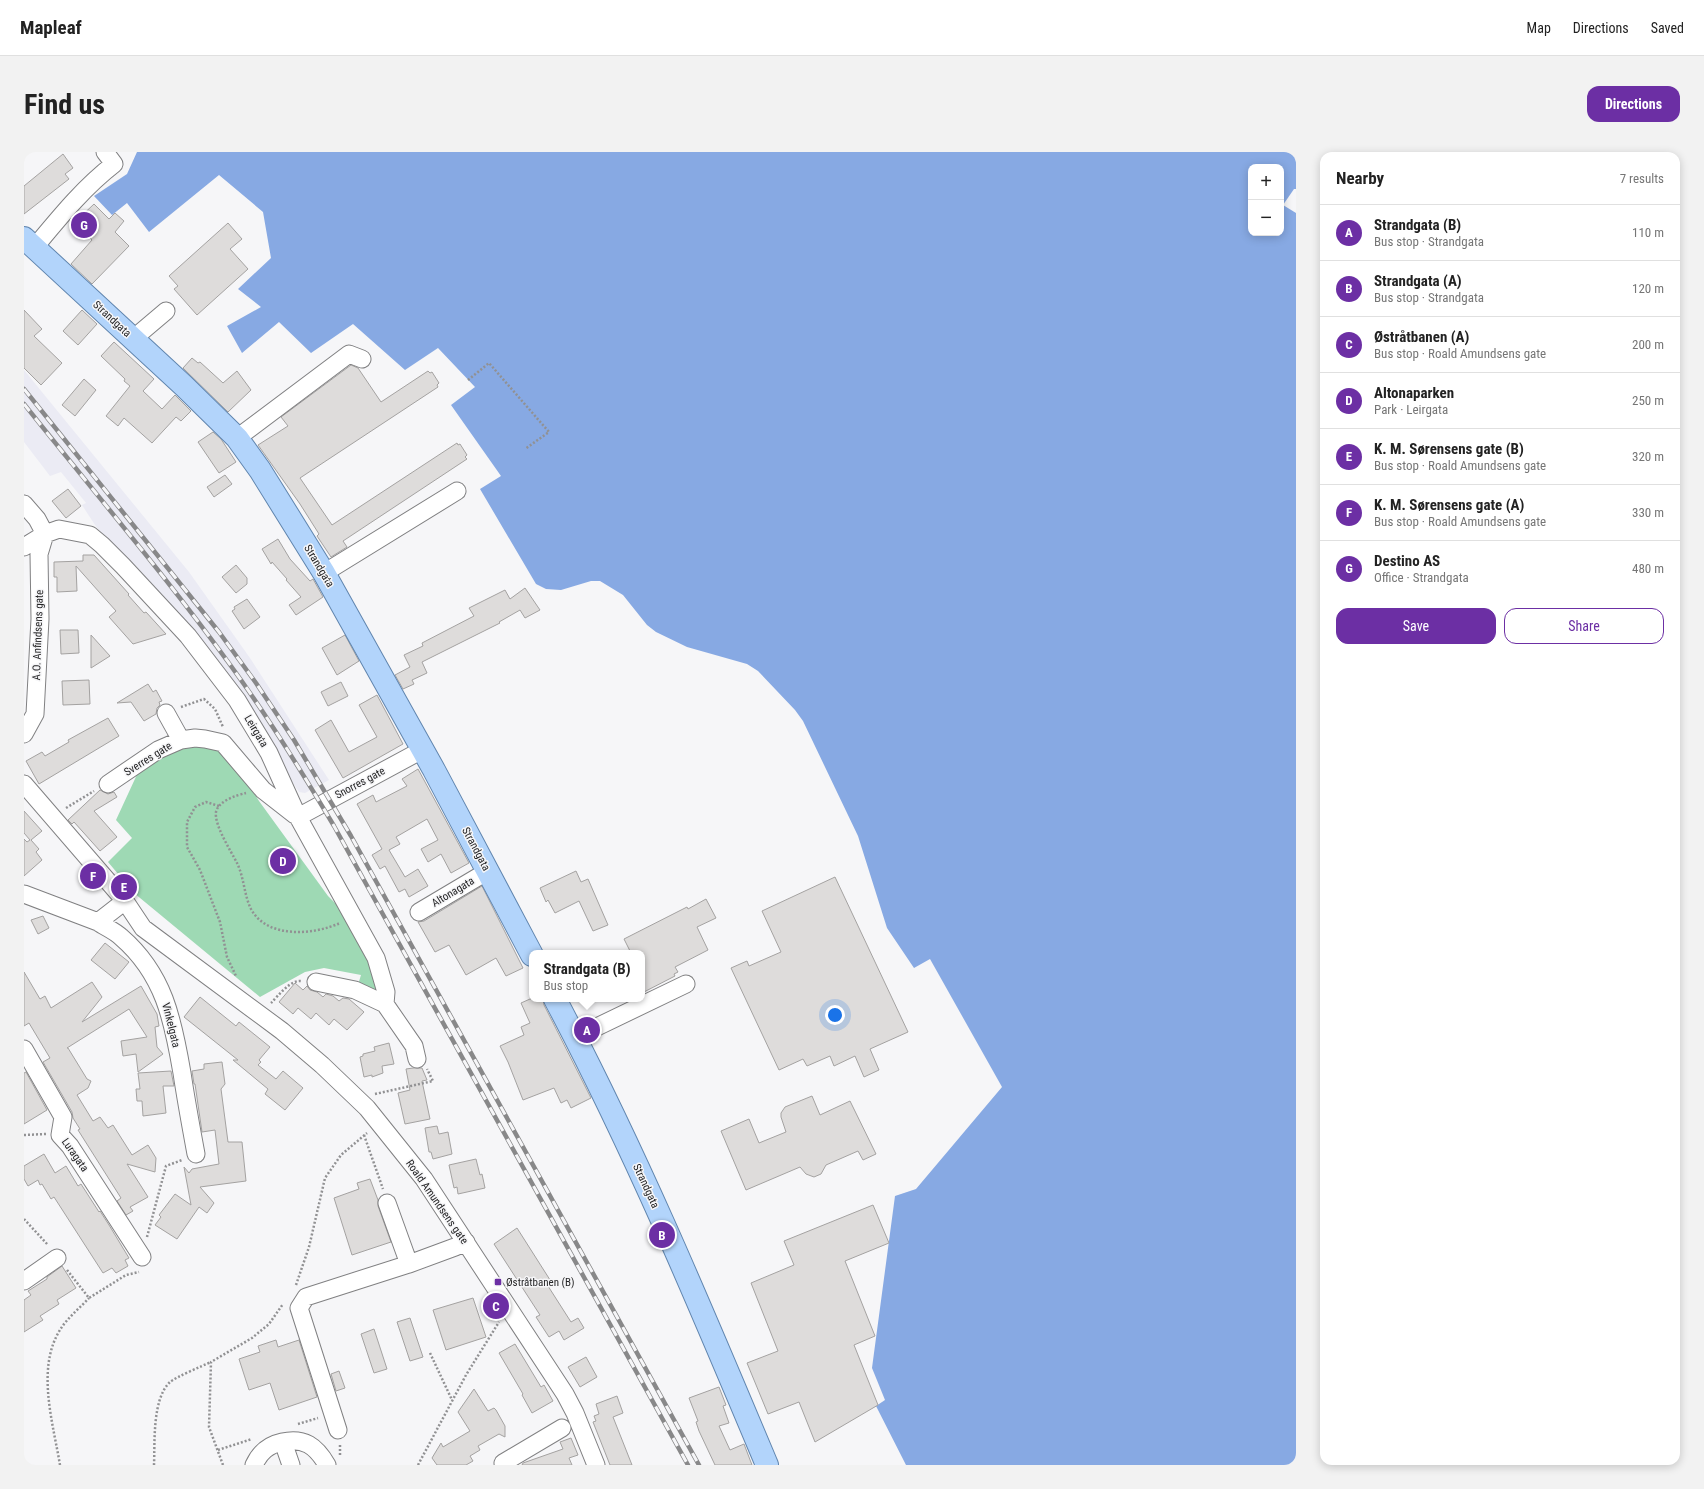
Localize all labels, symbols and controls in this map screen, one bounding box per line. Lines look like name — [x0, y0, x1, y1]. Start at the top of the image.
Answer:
text: Mapleaf — [20, 16, 82, 39]
text: Map — [1527, 20, 1551, 36]
text: Directions — [1573, 20, 1629, 36]
text: Saved — [1651, 20, 1684, 36]
button: Directions — [1587, 86, 1680, 122]
text: Find us — [24, 88, 105, 121]
map controls — [1248, 164, 1284, 236]
button: + — [1248, 164, 1284, 200]
text: Nearby — [1336, 168, 1384, 188]
text: 7 results — [1620, 171, 1664, 186]
button: − — [1248, 200, 1284, 236]
pin: G — [71, 210, 97, 240]
text: Strandgata (B) — [1374, 216, 1461, 234]
text: A — [1345, 225, 1353, 240]
text: 110 m — [1632, 225, 1664, 240]
text: Bus stop · Strandgata — [1374, 234, 1484, 249]
text: Strandgata (A) — [1374, 272, 1462, 290]
text: B — [1345, 281, 1353, 296]
text: 120 m — [1632, 281, 1664, 296]
text: Bus stop · Strandgata — [1374, 290, 1484, 305]
street label: Strandgata — [90, 298, 134, 340]
text: Østråtbanen (A) — [1374, 328, 1469, 346]
text: C — [1345, 337, 1353, 352]
text: 200 m — [1632, 337, 1664, 352]
text: Bus stop · Roald Amundsens gate — [1374, 346, 1546, 361]
text: Altonaparken — [1374, 384, 1454, 402]
text: D — [1345, 393, 1353, 408]
text: 250 m — [1632, 393, 1664, 408]
text: Park · Leirgata — [1374, 402, 1448, 417]
text: K. M. Sørensens gate (B) — [1374, 440, 1524, 458]
text: E — [1346, 449, 1352, 464]
text: 320 m — [1632, 449, 1664, 464]
text: Bus stop · Roald Amundsens gate — [1374, 458, 1546, 473]
text: K. M. Sørensens gate (A) — [1374, 496, 1524, 514]
text: F — [1346, 505, 1352, 520]
text: 330 m — [1632, 505, 1664, 520]
text: Bus stop · Roald Amundsens gate — [1374, 514, 1546, 529]
street label: Strandgata — [301, 542, 337, 590]
text: Destino AS — [1374, 552, 1440, 570]
text: G — [1345, 561, 1353, 576]
text: 480 m — [1632, 561, 1664, 576]
text: Office · Strandgata — [1374, 570, 1469, 585]
street label: A.O. Anfindsens gate — [30, 589, 46, 681]
button: Save — [1336, 608, 1496, 644]
button: Share — [1504, 608, 1664, 644]
street label: Leirgata — [241, 712, 271, 750]
street label: Sverres gate — [122, 739, 174, 779]
street label: Snorres gate — [333, 764, 387, 802]
street label: Strandgata — [459, 825, 493, 873]
pin: D — [270, 846, 296, 876]
pin: F — [80, 861, 106, 891]
pin: E — [111, 872, 137, 902]
street label: Altonagata — [429, 874, 477, 910]
popup — [529, 950, 645, 1002]
text: Strandgata (B) — [543, 960, 631, 978]
text: Bus stop — [543, 978, 588, 993]
street label: Vinkelgata — [159, 1001, 183, 1049]
your location — [825, 1005, 845, 1025]
pin: A — [574, 1015, 600, 1045]
street label: Luragata — [59, 1136, 91, 1174]
street label: Roald Amundsens gate — [403, 1157, 471, 1247]
street label: Strandgata — [630, 1162, 662, 1210]
pin: B — [649, 1220, 675, 1250]
place label: Østråtbanen (B) — [506, 1276, 575, 1289]
marker: Østråtbanen (B) — [493, 1277, 503, 1287]
pin: C — [483, 1291, 509, 1321]

